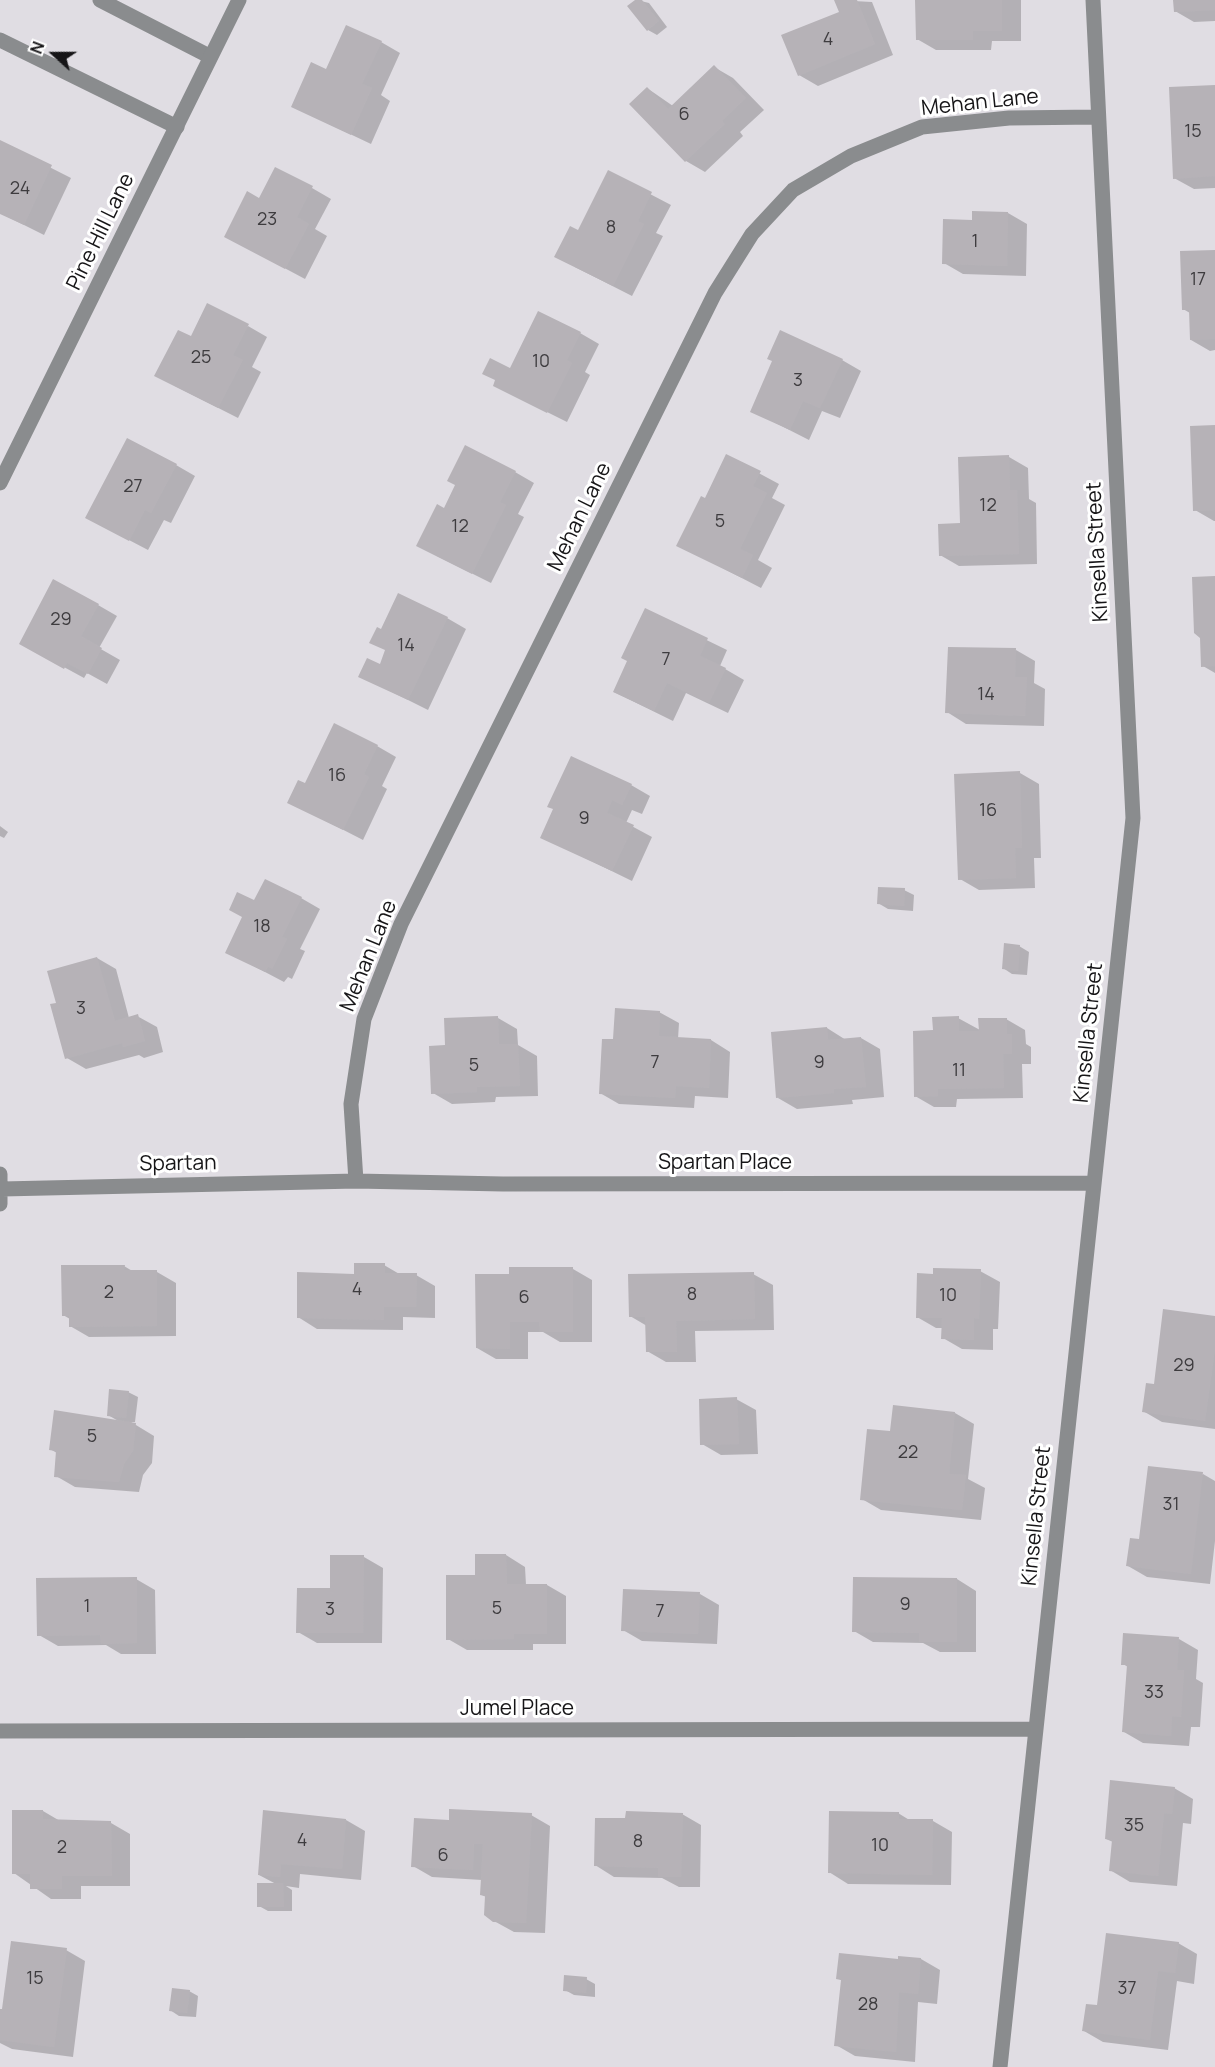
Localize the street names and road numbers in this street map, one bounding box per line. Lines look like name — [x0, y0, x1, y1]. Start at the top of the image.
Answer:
street label: Mehan Lane — [920, 84, 1040, 122]
street label: Pine Hill Lane — [62, 169, 140, 295]
street label: Mehan Lane — [543, 459, 617, 575]
street label: Kinsella Street — [1082, 481, 1114, 623]
street label: Mehan Lane — [335, 897, 403, 1015]
street label: Kinsella Street — [1069, 962, 1109, 1104]
street label: Spartan Place — [658, 1150, 792, 1176]
street label: Spartan — [139, 1151, 217, 1177]
street label: Kinsella Street — [1017, 1445, 1057, 1587]
street label: Jumel Place — [460, 1696, 574, 1722]

